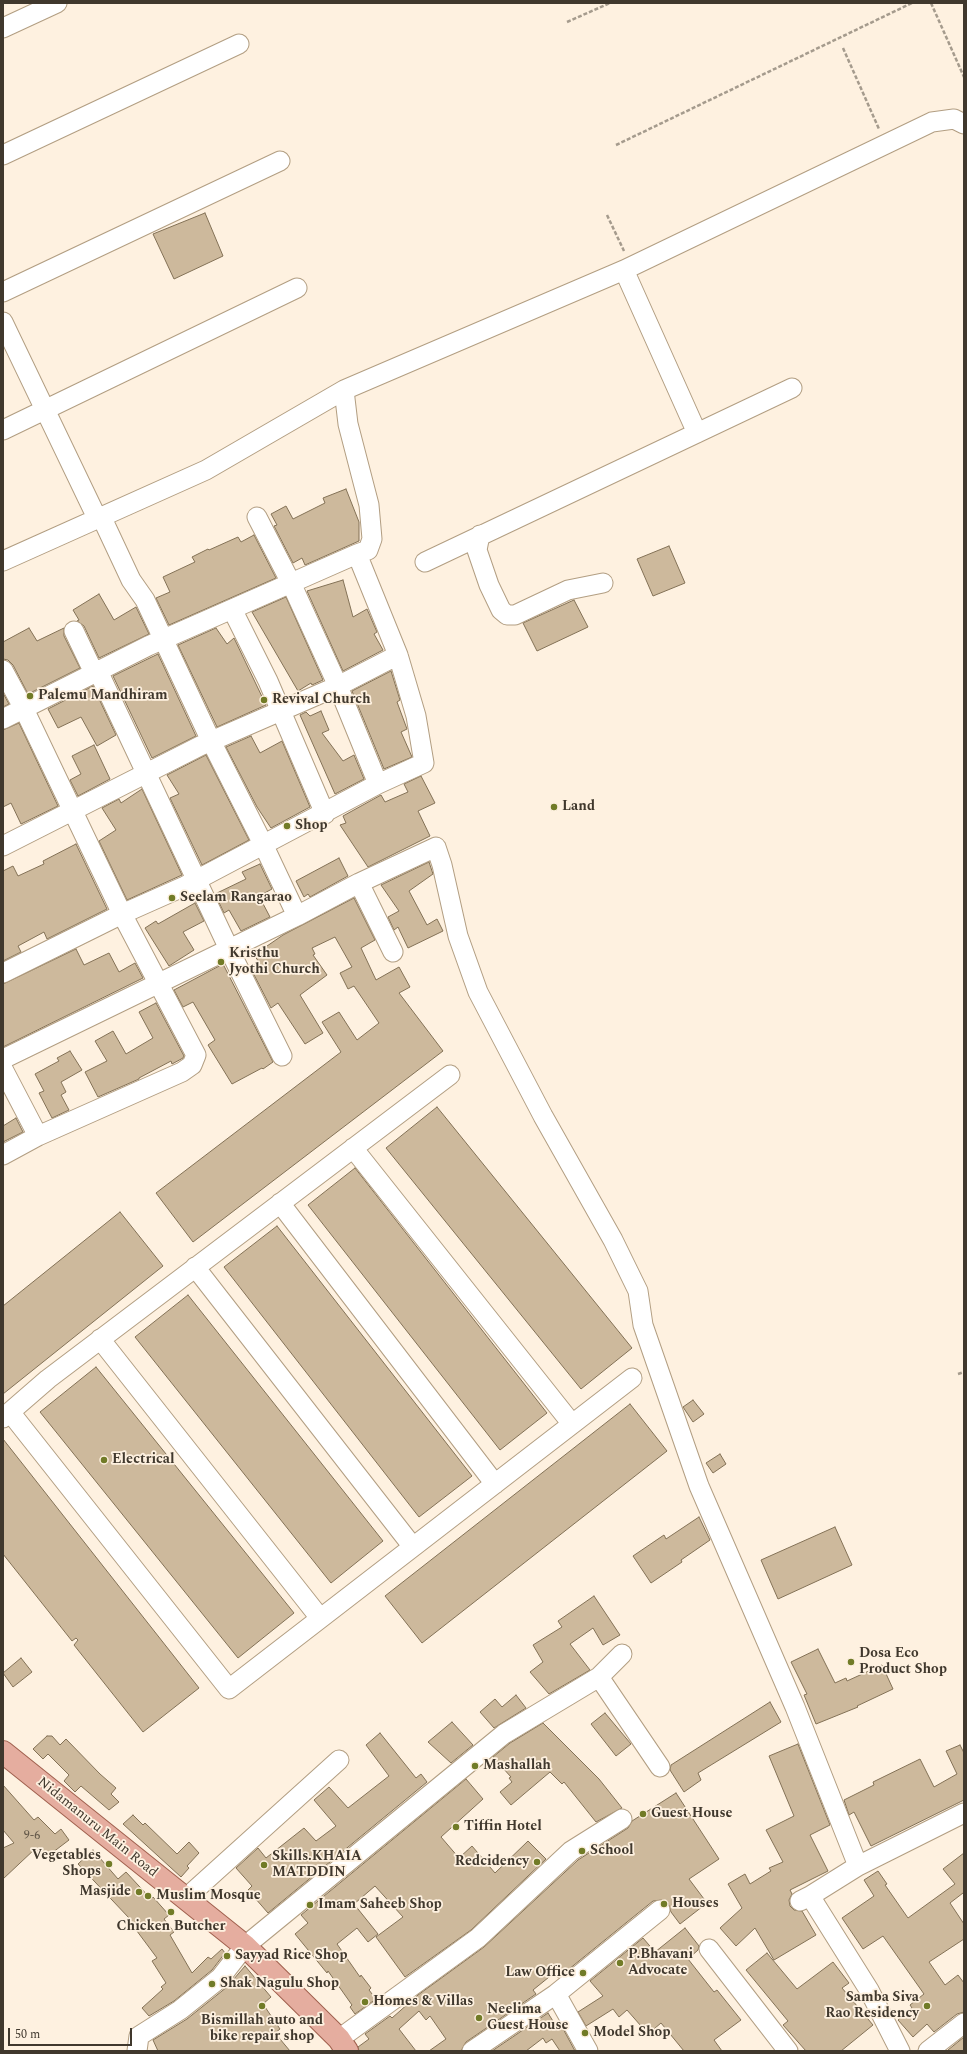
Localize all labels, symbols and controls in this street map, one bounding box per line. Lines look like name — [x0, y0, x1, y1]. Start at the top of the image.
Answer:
place label: Palemu Mandhiram — [38, 688, 168, 704]
marker: Palemu Mandhiram — [25, 691, 35, 701]
place label: Revival Church — [272, 692, 371, 708]
marker: Revival Church — [259, 695, 269, 705]
place label: Land — [562, 799, 595, 815]
marker: Land — [549, 802, 559, 812]
place label: Shop — [295, 818, 328, 834]
marker: Shop — [282, 821, 292, 831]
place label: Seelam Rangarao — [180, 890, 292, 906]
marker: Seelam Rangarao — [167, 893, 177, 903]
place label: Kristhu Jyothi Church — [229, 946, 320, 978]
marker: Kristhu Jyothi Church — [216, 957, 226, 967]
place label: Electrical — [112, 1452, 175, 1468]
marker: Electrical — [99, 1455, 109, 1465]
place label: Dosa Eco Product Shop — [859, 1646, 947, 1678]
marker: Dosa Eco Product Shop — [846, 1657, 856, 1667]
place label: Mashallah — [483, 1758, 551, 1774]
marker: Mashallah — [470, 1761, 480, 1771]
street label: Nidamanuru Main Road — [33, 1774, 161, 1882]
place label: Guest House — [651, 1806, 732, 1822]
marker: Guest House — [638, 1809, 648, 1819]
place label: Tiffin Hotel — [464, 1819, 542, 1835]
marker: Tiffin Hotel — [451, 1822, 461, 1832]
house number: 9-6 — [24, 1830, 40, 1844]
place label: School — [590, 1843, 634, 1859]
marker: School — [577, 1846, 587, 1856]
place label: Vegetables Shops — [31, 1848, 101, 1880]
place label: Skills.KHAIA MATDDIN — [272, 1849, 362, 1882]
place label: Redcidency — [455, 1854, 529, 1870]
marker: Redcidency — [532, 1857, 542, 1867]
marker: Vegetables Shops — [104, 1859, 114, 1869]
marker: Skills.KHAIA MATDDIN — [259, 1860, 269, 1870]
place label: Masjide — [79, 1884, 131, 1900]
marker: Masjide — [134, 1887, 144, 1897]
place label: Muslim Mosque — [156, 1888, 261, 1904]
marker: Muslim Mosque — [143, 1891, 153, 1901]
place label: Houses — [672, 1896, 719, 1912]
place label: Imam Saheeb Shop — [318, 1897, 442, 1913]
marker: Houses — [659, 1899, 669, 1909]
marker: Imam Saheeb Shop — [305, 1900, 315, 1910]
marker: Chicken Butcher — [166, 1907, 176, 1917]
place label: Chicken Butcher — [117, 1919, 225, 1935]
place label: P.Bhavani Advocate — [628, 1947, 693, 1980]
place label: Sayyad Rice Shop — [235, 1948, 347, 1964]
marker: Sayyad Rice Shop — [222, 1951, 232, 1961]
marker: P.Bhavani Advocate — [615, 1958, 625, 1968]
place label: Law Office — [505, 1965, 575, 1981]
marker: Law Office — [578, 1968, 588, 1978]
place label: Shak Nagulu Shop — [220, 1976, 339, 1992]
marker: Shak Nagulu Shop — [207, 1979, 217, 1989]
place label: Samba Siva Rao Residency — [825, 1990, 919, 2022]
place label: Homes & Villas — [373, 1994, 473, 2010]
marker: Homes & Villas — [360, 1997, 370, 2007]
marker: Bismillah auto and bike repair shop — [257, 2001, 267, 2011]
marker: Samba Siva Rao Residency — [922, 2001, 932, 2011]
place label: Neelima Guest House — [487, 2002, 568, 2034]
place label: Bismillah auto and bike repair shop — [201, 2013, 323, 2046]
marker: Neelima Guest House — [474, 2013, 484, 2023]
scale bar — [10, 2020, 134, 2046]
text: 50 m — [15, 2025, 40, 2044]
place label: Model Shop — [593, 2025, 671, 2041]
marker: Model Shop — [580, 2028, 590, 2038]

